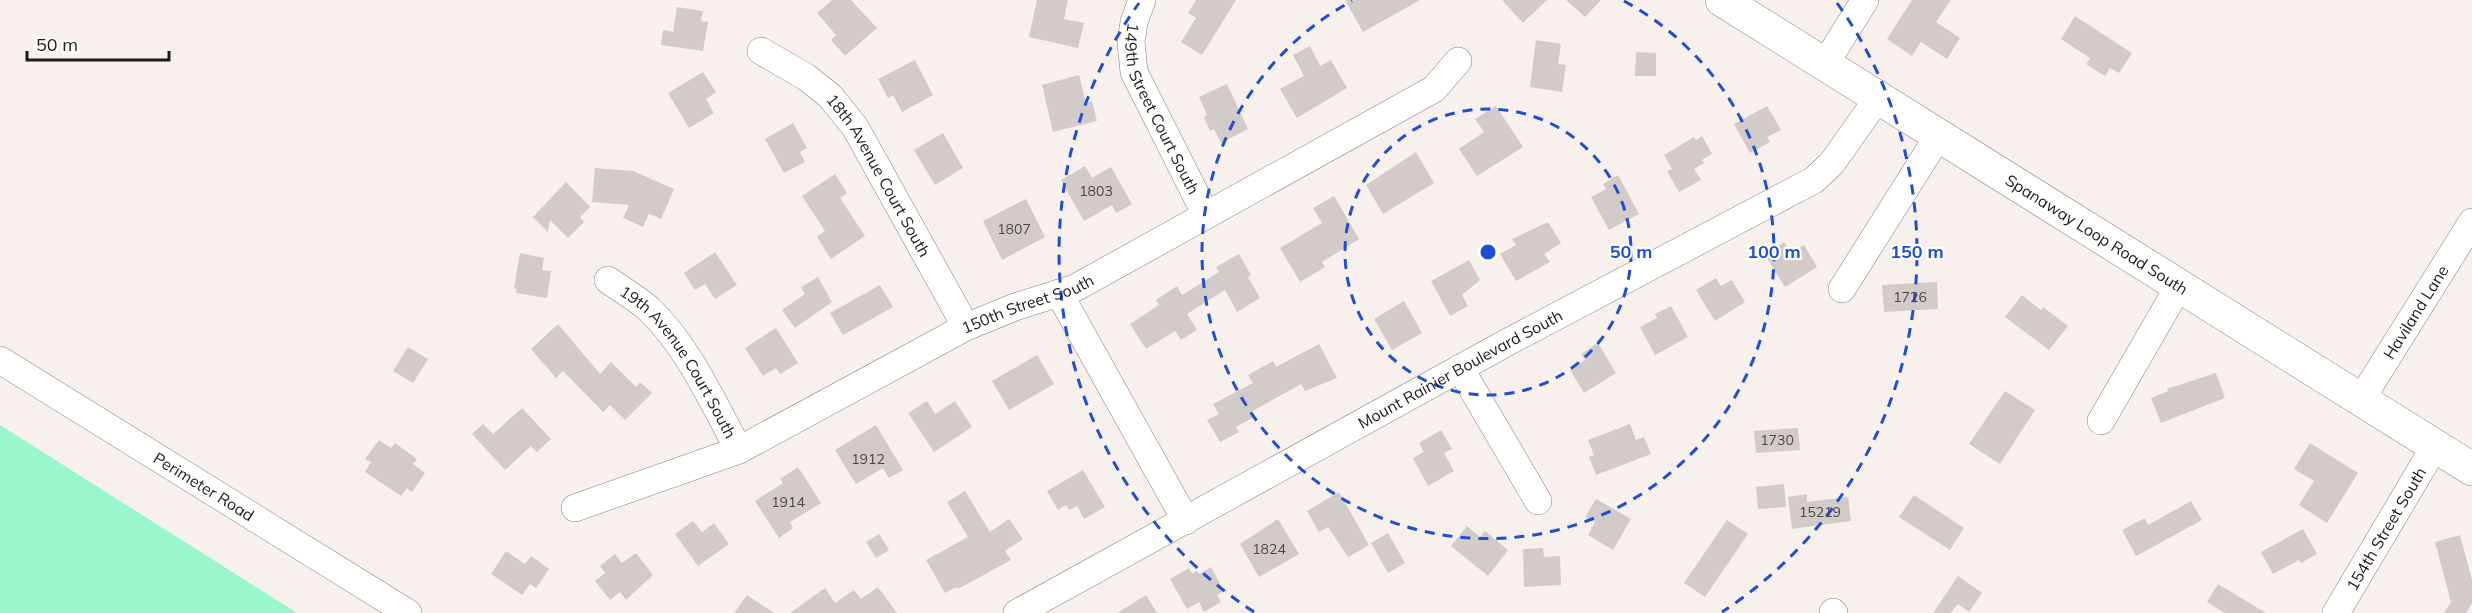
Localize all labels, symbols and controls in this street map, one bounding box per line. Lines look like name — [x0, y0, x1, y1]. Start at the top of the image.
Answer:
street label: 149th Street Court South — [1121, 22, 1204, 198]
scale bar — [27, 24, 170, 62]
text: 50 m — [36, 33, 78, 56]
street label: 18th Avenue Court South — [822, 90, 935, 260]
street label: Spanaway Loop Road South — [2002, 170, 2192, 299]
house number: 1803 — [1079, 182, 1113, 200]
house number: 1807 — [997, 220, 1031, 238]
text: 50 m — [1610, 240, 1652, 263]
text: 100 m — [1747, 240, 1801, 263]
text: 150 m — [1890, 240, 1944, 263]
centre of rings — [1478, 242, 1498, 262]
street label: Haviland Lane — [2379, 261, 2453, 363]
street label: 150th Street South — [958, 270, 1097, 338]
street label: 19th Avenue Court South — [616, 281, 741, 442]
house number: 1726 — [1893, 288, 1927, 306]
street label: Mount Rainier Boulevard South — [1354, 305, 1566, 433]
house number: 1730 — [1760, 431, 1794, 449]
street label: Perimeter Road — [150, 448, 258, 525]
house number: 1912 — [851, 450, 885, 468]
street label: 154th Street South — [2342, 463, 2430, 594]
house number: 1914 — [771, 493, 805, 511]
house number: 15219 — [1799, 503, 1841, 521]
house number: 1824 — [1252, 540, 1286, 558]

